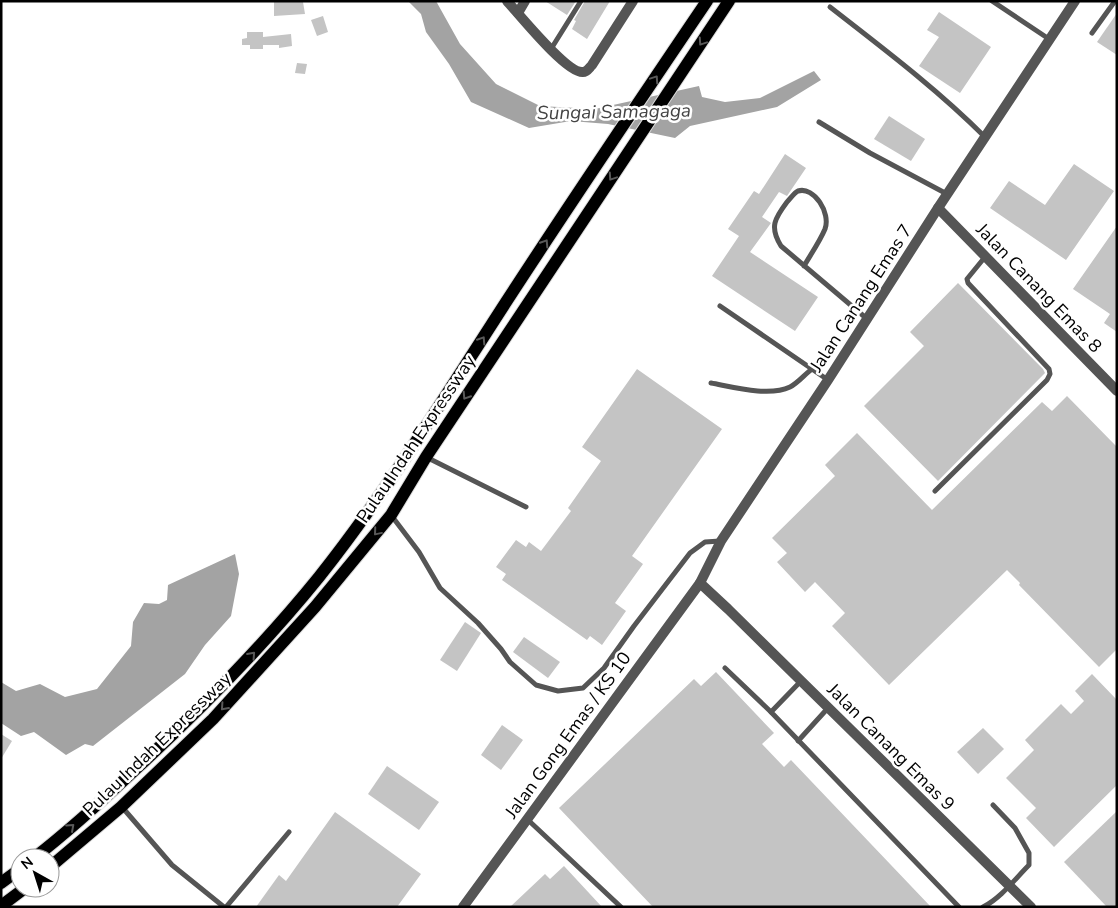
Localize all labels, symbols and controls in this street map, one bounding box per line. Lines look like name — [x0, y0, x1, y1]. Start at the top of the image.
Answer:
one-way arrow — [699, 36, 708, 46]
one-way arrow — [648, 75, 658, 84]
water label: Sungai Samagaga — [537, 98, 691, 126]
one-way arrow — [608, 172, 618, 181]
street label: Jalan Canang Emas 8 — [970, 217, 1107, 358]
street label: Jalan Canang Emas 7 — [804, 220, 918, 377]
one-way arrow — [538, 239, 548, 248]
one-way arrow — [475, 336, 485, 345]
street label: Pulau Indah Expressway — [351, 350, 482, 528]
one-way arrow — [462, 391, 472, 400]
one-way arrow — [374, 526, 382, 535]
street label: Jalan Gong Emas / KS 10 — [499, 647, 637, 824]
one-way arrow — [246, 651, 255, 660]
street label: Pulau Indah Expressway — [78, 666, 237, 821]
street label: Jalan Canang Emas 9 — [821, 677, 960, 816]
one-way arrow — [221, 702, 230, 711]
one-way arrow — [66, 824, 75, 833]
north arrow — [10, 848, 60, 898]
text: N — [17, 853, 37, 874]

